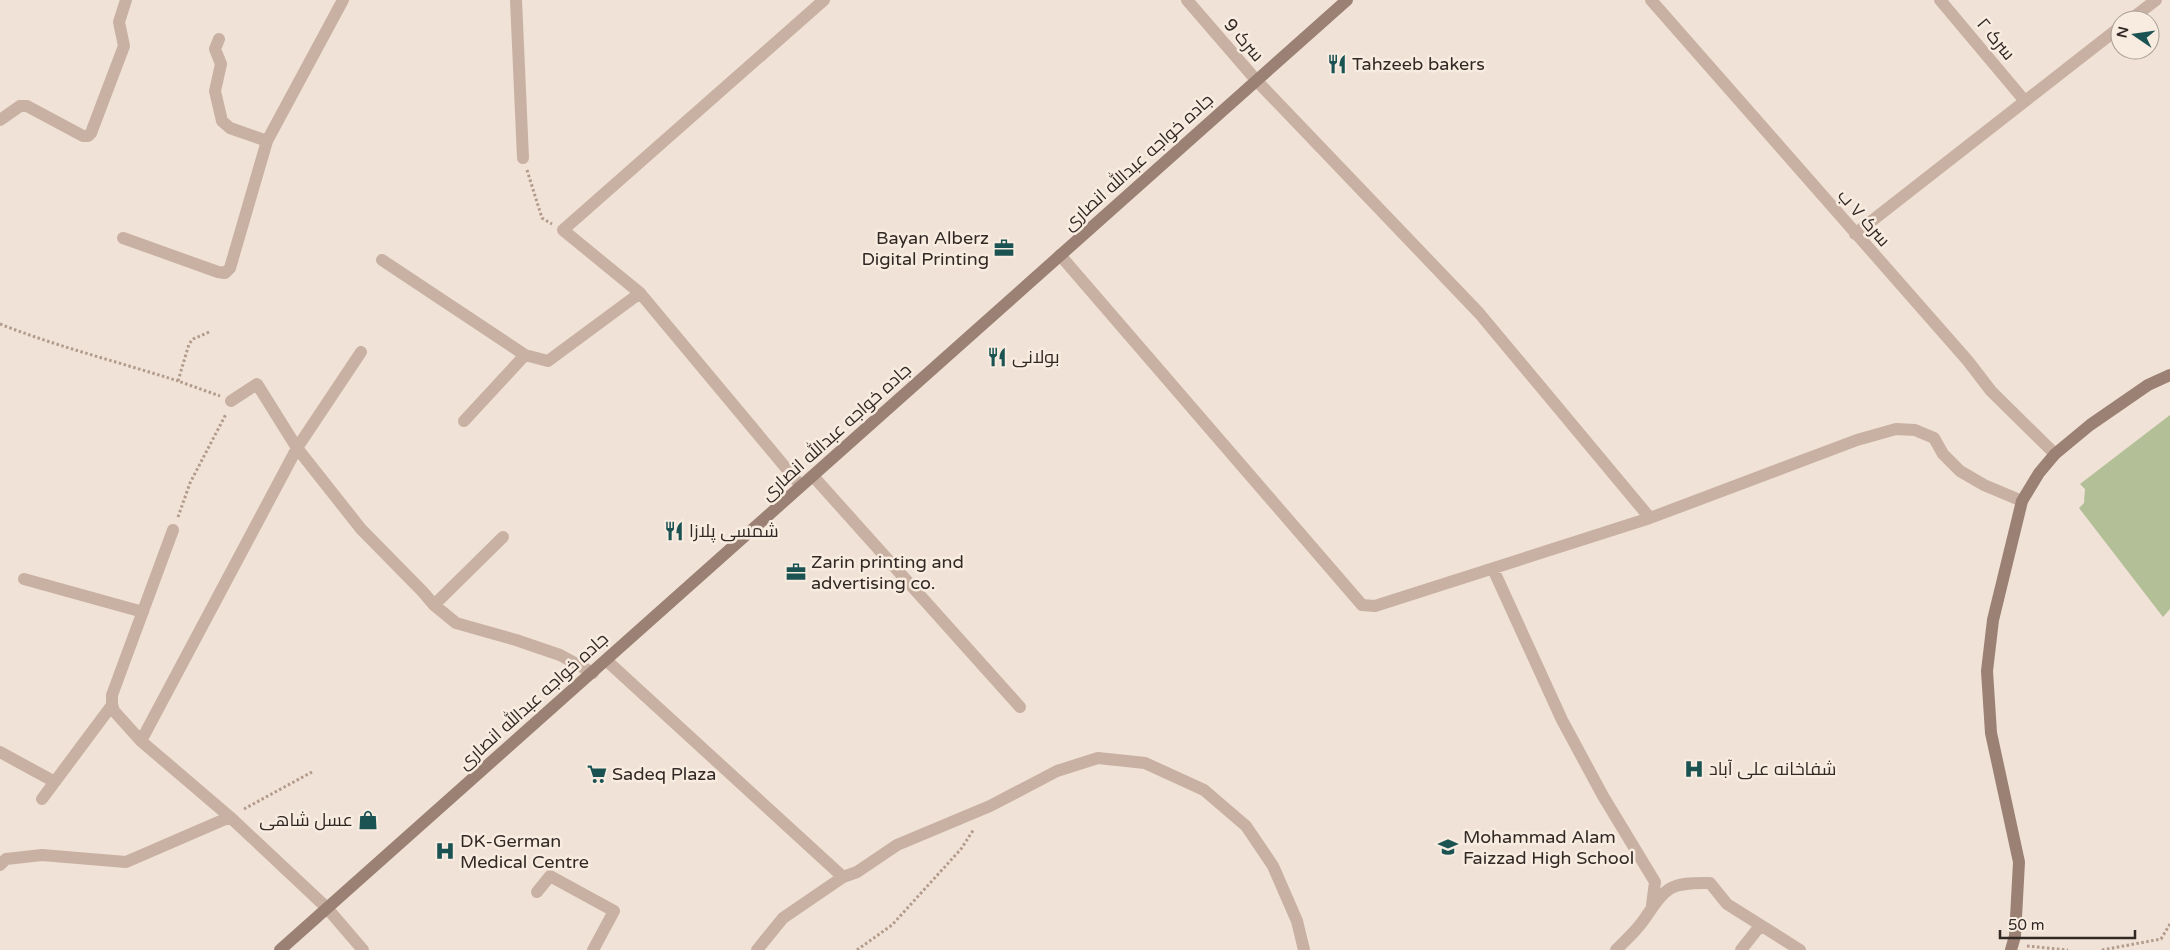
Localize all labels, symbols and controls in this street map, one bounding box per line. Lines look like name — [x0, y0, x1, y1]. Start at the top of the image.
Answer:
north arrow — [2110, 10, 2160, 60]
street label: سرک ۲ — [1972, 13, 2020, 65]
street label: سرک 9 — [1219, 14, 1269, 66]
text: N — [2113, 25, 2132, 40]
restaurant icon: Tahzeeb bakers — [1326, 53, 1348, 75]
place label: Tahzeeb bakers — [1352, 53, 1485, 75]
street label: جاده خواجه عبدالله انصاری — [1058, 88, 1218, 235]
street label: سرک ۷ ب — [1833, 185, 1895, 251]
place label: Bayan Alberz Digital Printing — [861, 227, 989, 270]
office icon: Bayan Alberz Digital Printing — [993, 237, 1015, 259]
restaurant icon: بولانی — [986, 346, 1008, 368]
place label: بولانی — [1012, 346, 1060, 368]
street label: جاده خواجه عبدالله انصاری — [756, 358, 916, 505]
restaurant icon: شمسی پلازا — [663, 520, 685, 542]
place label: شمسی پلازا — [689, 520, 779, 543]
place label: Zarin printing and advertising co. — [811, 551, 964, 594]
office icon: Zarin printing and advertising co. — [785, 561, 807, 583]
street label: جاده خواجه عبدالله انصاری — [453, 627, 613, 774]
hospital icon: شفاخانه علی آباد — [1683, 758, 1705, 780]
place label: شفاخانه علی آباد — [1709, 758, 1836, 780]
supermarket icon: Sadeq Plaza — [586, 763, 608, 785]
place label: Sadeq Plaza — [612, 763, 716, 785]
place label: عسل شاهی — [259, 809, 353, 831]
shop icon: عسل شاهی — [357, 809, 379, 831]
place label: Mohammad Alam Faizzad High School — [1463, 826, 1634, 869]
place label: DK-German Medical Centre — [460, 830, 589, 873]
school or university icon: Mohammad Alam Faizzad High School — [1437, 836, 1459, 858]
hospital icon: DK-German Medical Centre — [434, 840, 456, 862]
scale bar — [2000, 908, 2135, 940]
text: 50 m — [2008, 916, 2045, 934]

